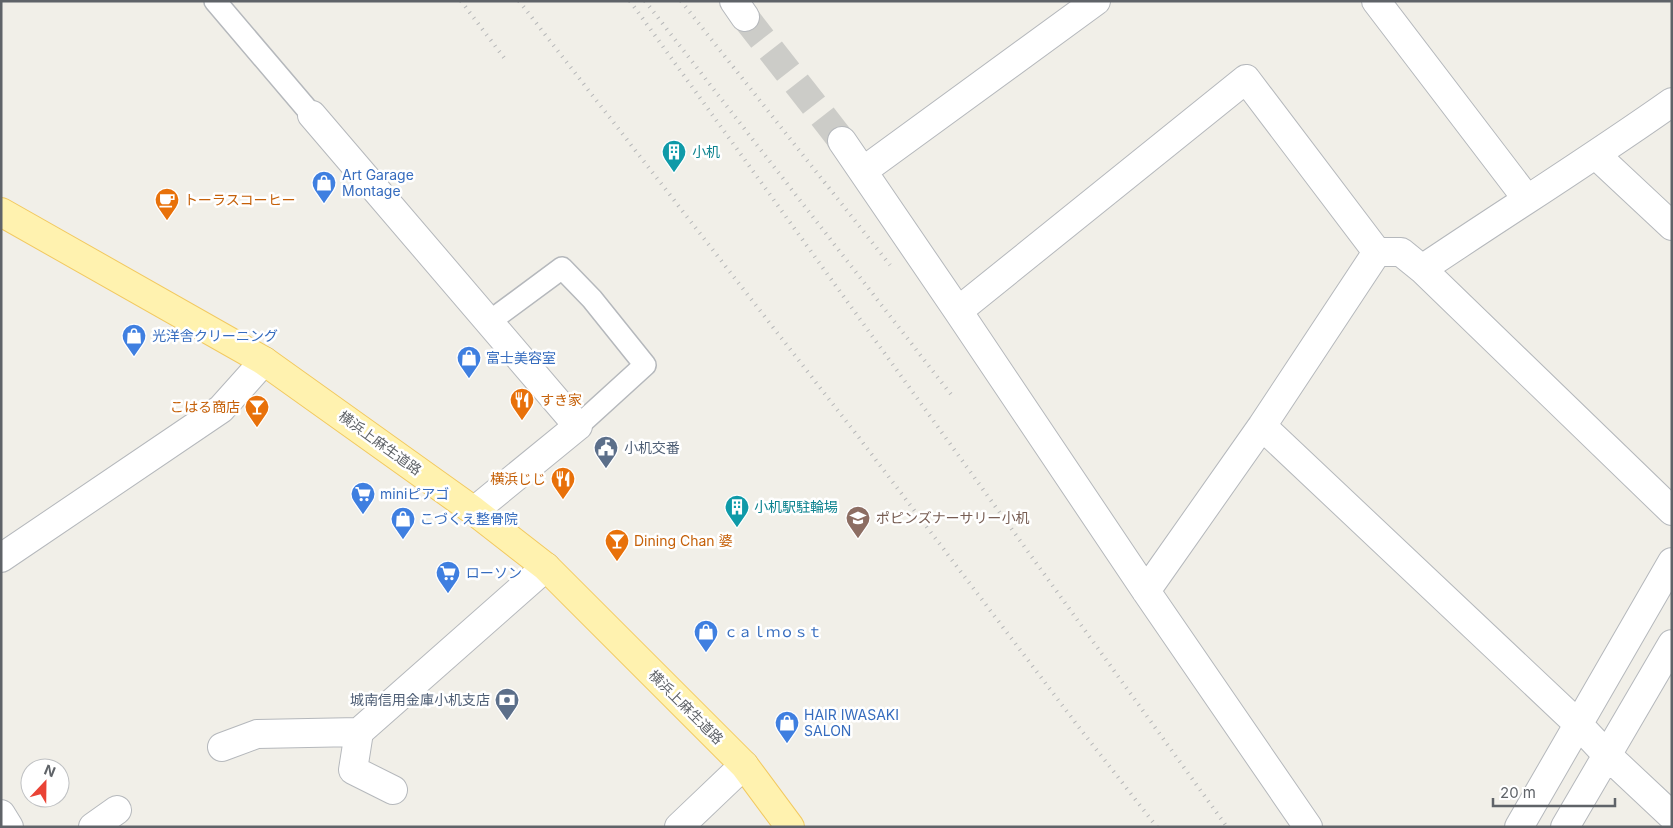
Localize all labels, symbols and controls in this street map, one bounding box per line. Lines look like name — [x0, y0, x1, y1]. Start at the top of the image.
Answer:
building icon: 小机 — [661, 139, 687, 173]
place label: 小机 — [692, 143, 720, 160]
place label: Art Garage Montage — [342, 166, 414, 199]
shop icon: Art Garage Montage — [311, 170, 337, 204]
cafe icon: トーラスコーヒー — [154, 187, 180, 221]
place label: トーラスコーヒー — [184, 191, 296, 208]
shop icon: 光洋舎クリーニング — [121, 323, 147, 357]
place label: 光洋舎クリーニング — [152, 327, 278, 344]
shop icon: 富士美容室 — [456, 345, 482, 379]
place label: 富士美容室 — [486, 349, 556, 366]
restaurant icon: すき家 — [509, 387, 535, 421]
place label: すき家 — [540, 391, 582, 408]
bar icon: こはる商店 — [244, 394, 270, 428]
place label: こはる商店 — [170, 398, 240, 415]
street label: 横浜上麻生道路 — [336, 407, 425, 478]
public building icon: 小机交番 — [593, 435, 619, 469]
place label: 小机交番 — [624, 439, 680, 456]
restaurant icon: 横浜じじ — [550, 466, 576, 500]
place label: 横浜じじ — [490, 470, 546, 487]
supermarket icon: miniピアゴ — [350, 481, 376, 515]
place label: miniピアゴ — [380, 485, 449, 502]
building icon: 小机駅駐輪場 — [724, 494, 750, 528]
place label: 小机駅駐輪場 — [754, 498, 838, 515]
school or university icon: ポピンズナーサリー小机 — [845, 505, 871, 539]
shop icon: こづくえ整骨院 — [390, 506, 416, 540]
place label: ポピンズナーサリー小机 — [876, 509, 1029, 526]
place label: こづくえ整骨院 — [420, 510, 518, 527]
bar icon: Dining Chan 婆 — [604, 528, 630, 562]
place label: Dining Chan 婆 — [634, 532, 733, 549]
supermarket icon: ローソン — [435, 560, 461, 594]
place label: ローソン — [466, 564, 522, 581]
shop icon: ｃａｌｍｏｓｔ — [693, 619, 719, 653]
place label: ｃａｌｍｏｓｔ — [724, 623, 822, 640]
street label: 横浜上麻生道路 — [646, 666, 727, 747]
bank icon: 城南信用金庫小机支店 — [494, 687, 520, 721]
place label: 城南信用金庫小机支店 — [350, 691, 490, 708]
place label: HAIR IWASAKI SALON — [804, 706, 899, 739]
shop icon: HAIR IWASAKI SALON — [774, 710, 800, 744]
north arrow — [20, 758, 70, 808]
text: N — [42, 761, 58, 780]
scale bar — [1493, 776, 1616, 808]
text: 20 m — [1500, 783, 1536, 802]

